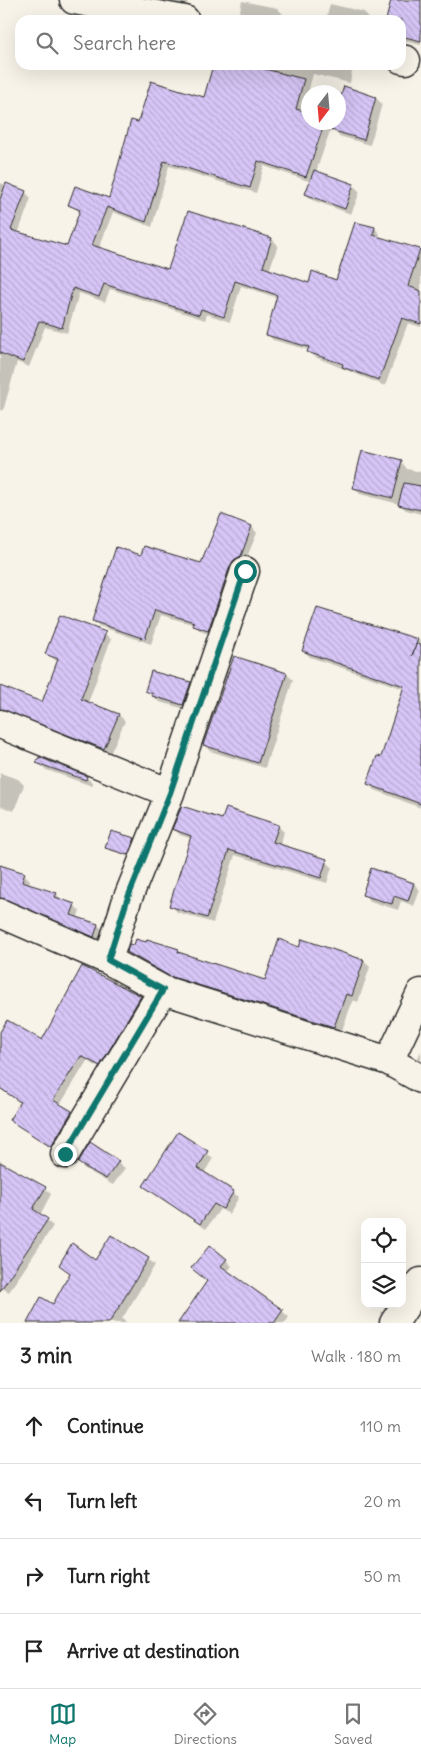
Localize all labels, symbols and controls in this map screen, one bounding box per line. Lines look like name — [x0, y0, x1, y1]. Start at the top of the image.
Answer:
search box — [15, 15, 406, 70]
icon: search — [33, 29, 61, 57]
text: Search here — [73, 31, 176, 55]
north arrow — [301, 85, 346, 130]
route start — [234, 560, 257, 583]
route end — [54, 1143, 77, 1166]
map controls — [361, 1218, 406, 1308]
button: locate — [361, 1218, 406, 1263]
button: layers — [361, 1263, 406, 1308]
text: 3 min — [20, 1342, 72, 1369]
text: Walk · 180 m — [311, 1346, 401, 1366]
icon: ahead — [20, 1412, 48, 1440]
text: Continue — [67, 1414, 144, 1438]
text: 110 m — [360, 1416, 401, 1436]
icon: left — [20, 1487, 48, 1515]
text: Turn left — [67, 1489, 137, 1513]
text: 20 m — [364, 1491, 401, 1511]
icon: right — [20, 1562, 48, 1590]
text: Turn right — [67, 1564, 150, 1588]
text: 50 m — [363, 1566, 401, 1586]
icon: arrive — [20, 1637, 48, 1665]
text: Arrive at destination — [67, 1639, 240, 1663]
tab: Map — [49, 1700, 77, 1748]
tab: Directions — [174, 1700, 237, 1748]
tab: Saved — [334, 1700, 372, 1748]

